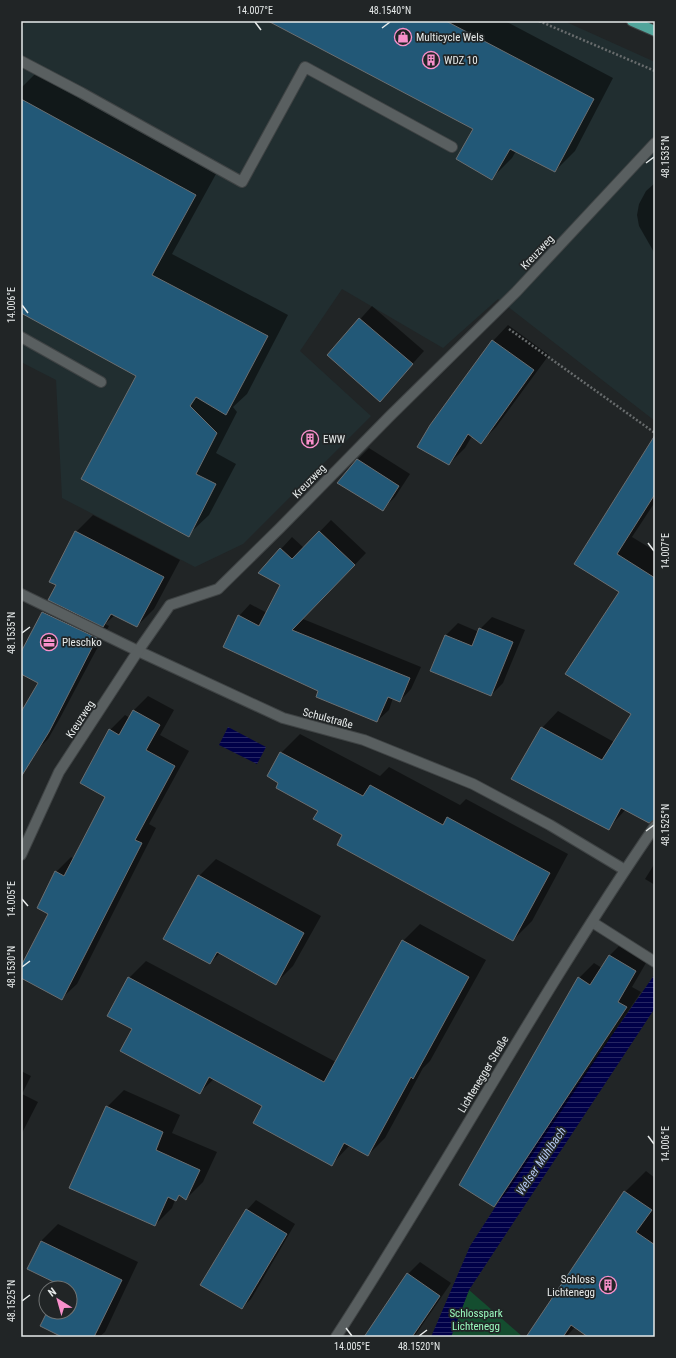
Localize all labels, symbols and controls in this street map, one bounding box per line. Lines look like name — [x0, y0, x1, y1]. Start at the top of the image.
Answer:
text: 14.007°E — [237, 5, 273, 16]
text: 48.1540°N — [369, 5, 411, 16]
shop icon: Multicycle Wels — [393, 27, 413, 47]
place label: Multicycle Wels — [416, 31, 484, 44]
building icon: WDZ 10 — [421, 50, 441, 70]
place label: WDZ 10 — [444, 54, 478, 67]
text: 48.1535°N — [660, 136, 671, 178]
street label: Kreuzweg — [518, 232, 557, 272]
text: 14.006°E — [6, 287, 17, 323]
building icon: EWW — [300, 429, 320, 449]
place label: EWW — [323, 433, 346, 446]
street label: Kreuzweg — [290, 462, 329, 501]
text: 14.007°E — [660, 533, 671, 569]
text: 48.1535°N — [6, 612, 17, 654]
office icon: Pleschko — [39, 632, 59, 652]
place label: Pleschko — [62, 636, 102, 649]
street label: Kreuzweg — [63, 698, 97, 741]
street label: Schulstraße — [301, 706, 354, 731]
text: 48.1525°N — [660, 804, 671, 846]
text: 14.005°E — [6, 881, 17, 917]
text: 48.1530°N — [6, 946, 17, 988]
street label: Lichtenegger Straße — [455, 1034, 511, 1115]
water label: Welser Mühlbach — [513, 1124, 569, 1198]
text: 14.006°E — [660, 1126, 671, 1162]
place label: Schloss Lichtenegg — [547, 1273, 595, 1299]
building icon: Schloss Lichtenegg — [598, 1275, 618, 1295]
text: 48.1525°N — [6, 1280, 17, 1322]
north arrow — [38, 1280, 78, 1320]
text: N — [46, 1285, 59, 1300]
park label: Schlosspark Lichtenegg — [449, 1307, 503, 1333]
text: 14.005°E — [334, 1341, 370, 1352]
text: 48.1520°N — [398, 1341, 440, 1352]

